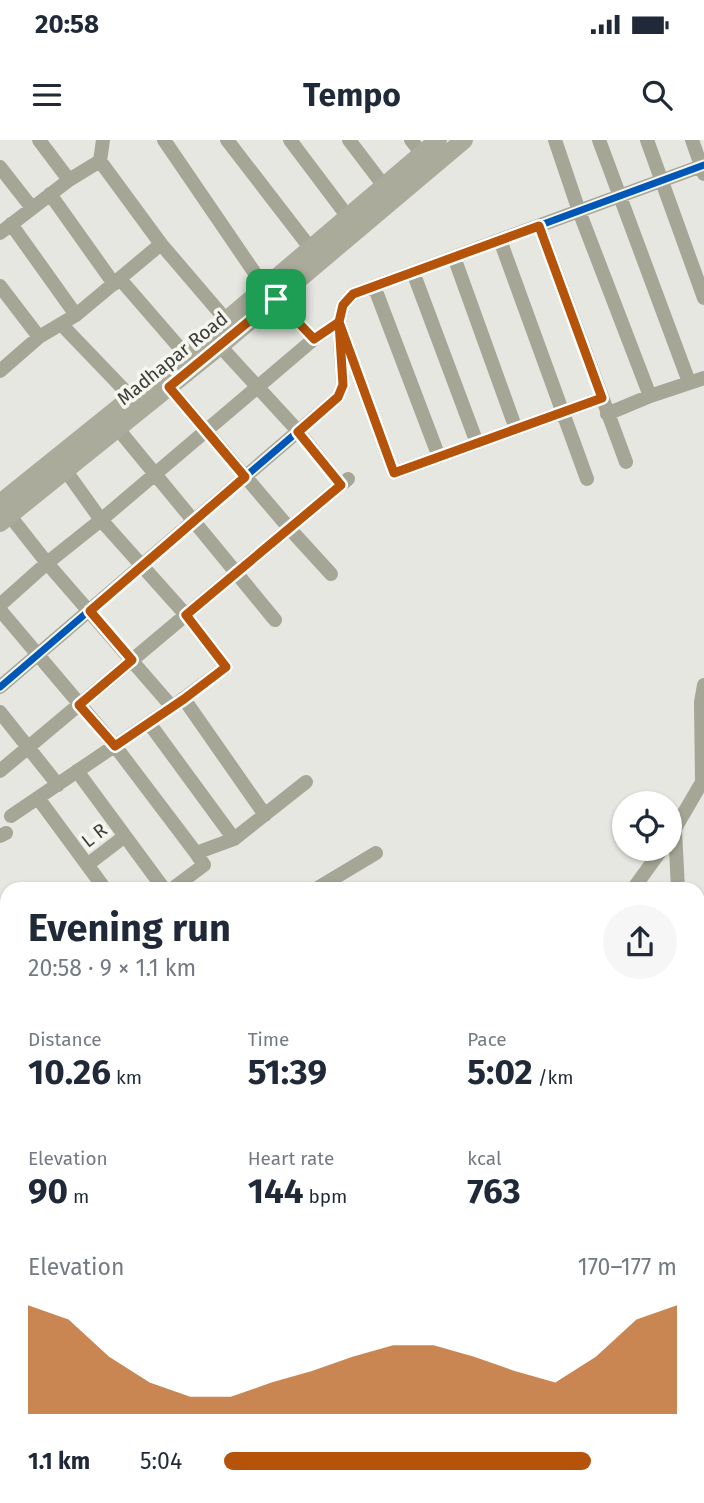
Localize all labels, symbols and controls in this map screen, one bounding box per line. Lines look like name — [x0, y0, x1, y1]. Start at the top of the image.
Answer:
text: 20:58 — [35, 9, 99, 40]
icon: menu — [28, 76, 66, 114]
text: Tempo — [303, 76, 401, 114]
icon: search — [638, 76, 676, 114]
pin — [246, 269, 306, 329]
icon: arrive — [257, 280, 295, 318]
street label: Madhapar Road — [112, 307, 232, 410]
map controls — [612, 791, 682, 861]
button: locate — [612, 791, 682, 861]
street label: L R — [77, 818, 112, 852]
text: Evening run — [28, 905, 231, 951]
button: share — [603, 905, 677, 979]
text: 20:58 · 9 × 1.1 km — [28, 954, 196, 982]
text: Distance — [28, 1028, 102, 1051]
text: Time — [248, 1028, 289, 1051]
text: Pace — [467, 1028, 507, 1051]
text: 10.26 — [28, 1051, 111, 1093]
text: 51:39 — [248, 1051, 327, 1093]
text: 5:02 — [467, 1051, 533, 1093]
text: km — [111, 1066, 142, 1089]
text: /km — [533, 1066, 574, 1089]
text: Elevation — [28, 1147, 108, 1170]
text: Heart rate — [248, 1147, 334, 1170]
text: kcal — [467, 1147, 502, 1170]
text: 90 — [28, 1170, 68, 1212]
text: 144 — [248, 1170, 303, 1212]
text: 763 — [467, 1170, 521, 1212]
text: m — [68, 1185, 89, 1208]
text: bpm — [303, 1185, 347, 1208]
text: Elevation — [28, 1253, 124, 1281]
text: 170–177 m — [578, 1253, 677, 1281]
text: 1.1 km — [28, 1447, 90, 1475]
text: 5:04 — [140, 1447, 182, 1475]

